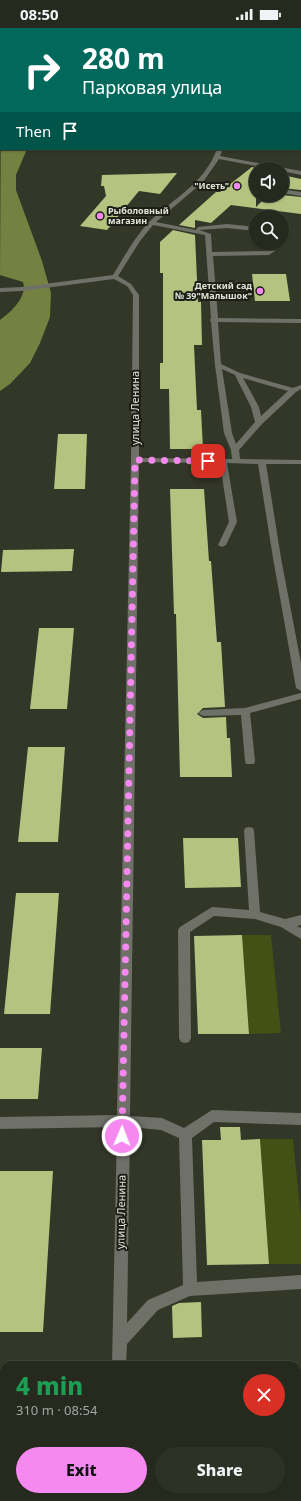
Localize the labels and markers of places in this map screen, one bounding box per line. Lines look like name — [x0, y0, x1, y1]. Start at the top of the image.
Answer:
place label: "Исеть" — [194, 179, 229, 192]
marker: "Исеть" — [232, 181, 242, 191]
place label: Рыболовный магазин — [108, 204, 169, 227]
marker: Рыболовный магазин — [95, 211, 105, 221]
place label: Детский сад № 39"Малышок" — [175, 279, 252, 302]
marker: Детский сад № 39"Малышок" — [255, 286, 265, 296]
pin — [191, 444, 225, 478]

